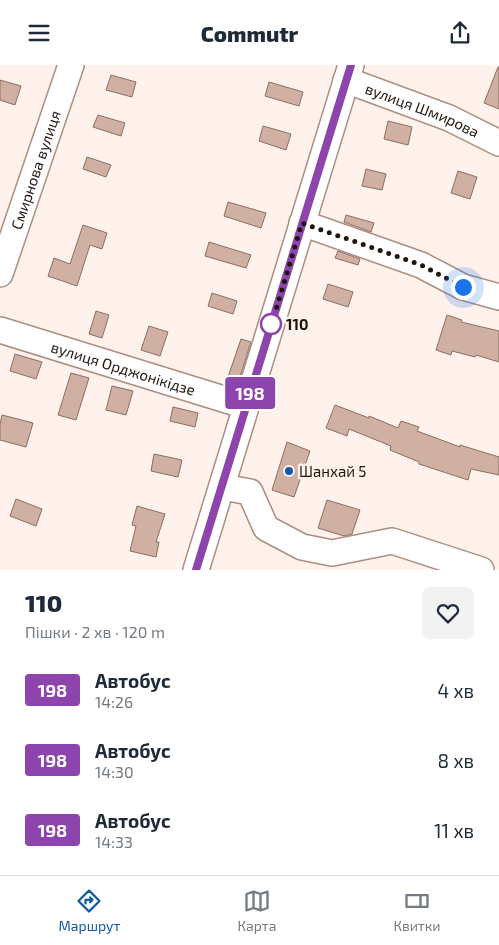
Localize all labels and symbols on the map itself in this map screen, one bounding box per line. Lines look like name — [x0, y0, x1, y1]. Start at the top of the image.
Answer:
street label: вулиця Шмирова — [363, 79, 482, 141]
street label: Смирнова вулиця — [7, 108, 64, 232]
your location — [451, 275, 476, 300]
marker: 110 — [260, 313, 282, 335]
place label: 110 — [286, 315, 308, 333]
street label: вулиця Орджонікідзе — [49, 337, 198, 399]
line badge: 198 — [221, 377, 279, 409]
place label: Шанхай 5 — [299, 462, 366, 480]
marker: Шанхай 5 — [283, 465, 295, 477]

